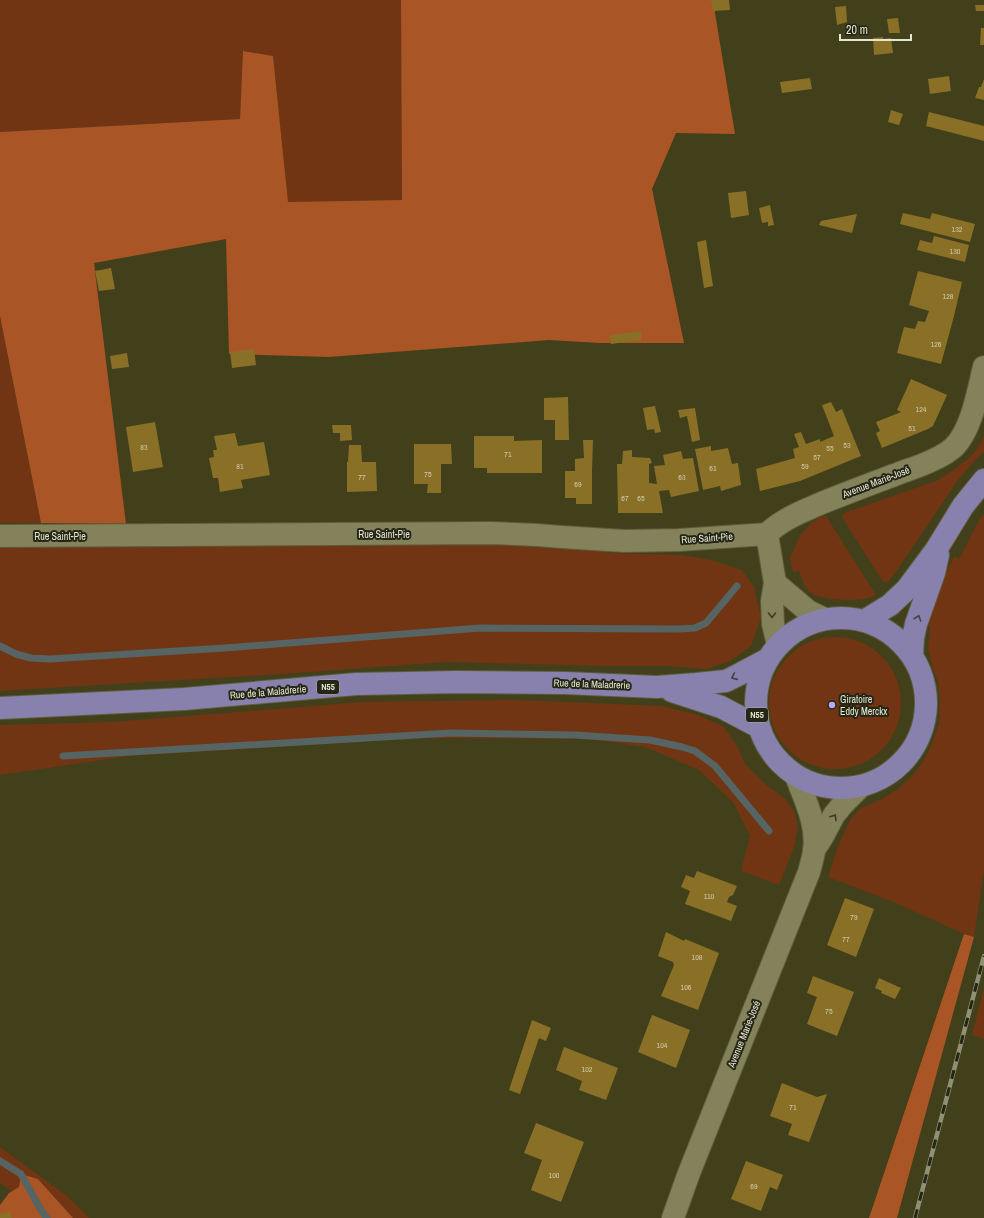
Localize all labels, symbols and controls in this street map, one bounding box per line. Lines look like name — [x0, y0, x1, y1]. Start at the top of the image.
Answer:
scale bar — [840, 16, 911, 42]
text: 20 m — [846, 22, 868, 38]
house number: 132 — [952, 224, 963, 234]
house number: 130 — [950, 246, 961, 256]
house number: 128 — [943, 291, 954, 301]
house number: 126 — [931, 339, 942, 349]
house number: 124 — [916, 404, 927, 414]
house number: 51 — [908, 423, 916, 433]
house number: 53 — [843, 440, 851, 450]
house number: 83 — [140, 442, 148, 452]
house number: 55 — [826, 443, 834, 453]
house number: 71 — [504, 449, 512, 459]
house number: 57 — [813, 452, 821, 462]
house number: 81 — [236, 461, 244, 471]
house number: 59 — [801, 461, 809, 471]
house number: 61 — [709, 463, 717, 473]
street label: Avenue Marie-José — [840, 463, 912, 501]
house number: 75 — [424, 469, 432, 479]
house number: 77 — [358, 472, 366, 482]
house number: 63 — [678, 472, 686, 482]
house number: 69 — [574, 479, 582, 489]
house number: 67 — [621, 493, 629, 503]
house number: 65 — [637, 493, 645, 503]
street label: Rue Saint-Pie — [358, 528, 410, 541]
street label: Rue Saint-Pie — [34, 530, 86, 543]
street label: Rue Saint-Pie — [681, 530, 734, 546]
one-way arrow — [768, 612, 776, 618]
one-way arrow — [914, 614, 922, 621]
one-way arrow — [730, 672, 738, 680]
street label: Rue de la Maladrerie — [554, 676, 631, 692]
road number: N55 — [317, 680, 339, 694]
street label: Rue de la Maladrerie — [229, 682, 307, 702]
place label: Giratoire Eddy Merckx — [840, 693, 888, 718]
marker: Giratoire Eddy Merckx — [827, 700, 837, 710]
road number: N55 — [746, 708, 768, 722]
one-way arrow — [829, 814, 837, 821]
house number: 110 — [704, 891, 715, 901]
house number: 79 — [850, 912, 858, 922]
house number: 77 — [842, 934, 850, 944]
house number: 108 — [692, 952, 703, 962]
house number: 106 — [681, 982, 692, 992]
street label: Avenue Marie-José — [724, 998, 763, 1070]
house number: 75 — [825, 1006, 833, 1016]
house number: 104 — [657, 1040, 668, 1050]
house number: 102 — [582, 1064, 593, 1074]
house number: 71 — [789, 1102, 797, 1112]
house number: 100 — [549, 1170, 560, 1180]
house number: 69 — [750, 1181, 758, 1191]

